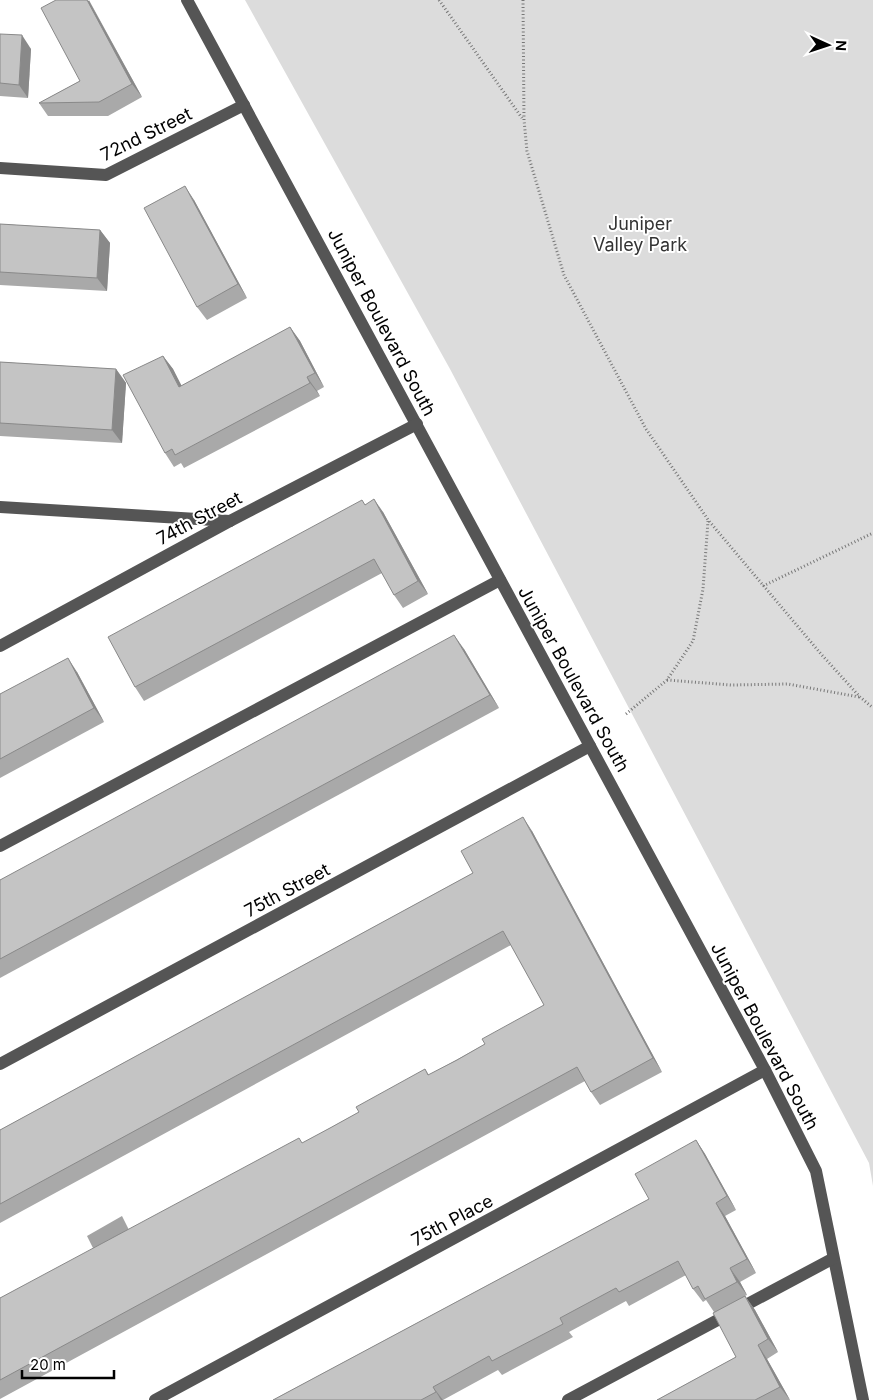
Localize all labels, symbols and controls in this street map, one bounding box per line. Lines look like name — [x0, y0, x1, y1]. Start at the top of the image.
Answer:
north arrow — [803, 20, 853, 70]
text: N — [833, 40, 850, 51]
street label: 72nd Street — [97, 103, 195, 165]
park label: Juniper Valley Park — [593, 213, 687, 255]
street label: Juniper Boulevard South — [324, 225, 440, 419]
street label: 74th Street — [153, 487, 245, 549]
street label: Juniper Boulevard South — [514, 582, 634, 776]
street label: 75th Street — [241, 859, 333, 921]
street label: Juniper Boulevard South — [707, 939, 823, 1133]
street label: 75th Place — [408, 1190, 496, 1250]
scale bar — [22, 1348, 115, 1380]
text: 20 m — [30, 1355, 66, 1374]

